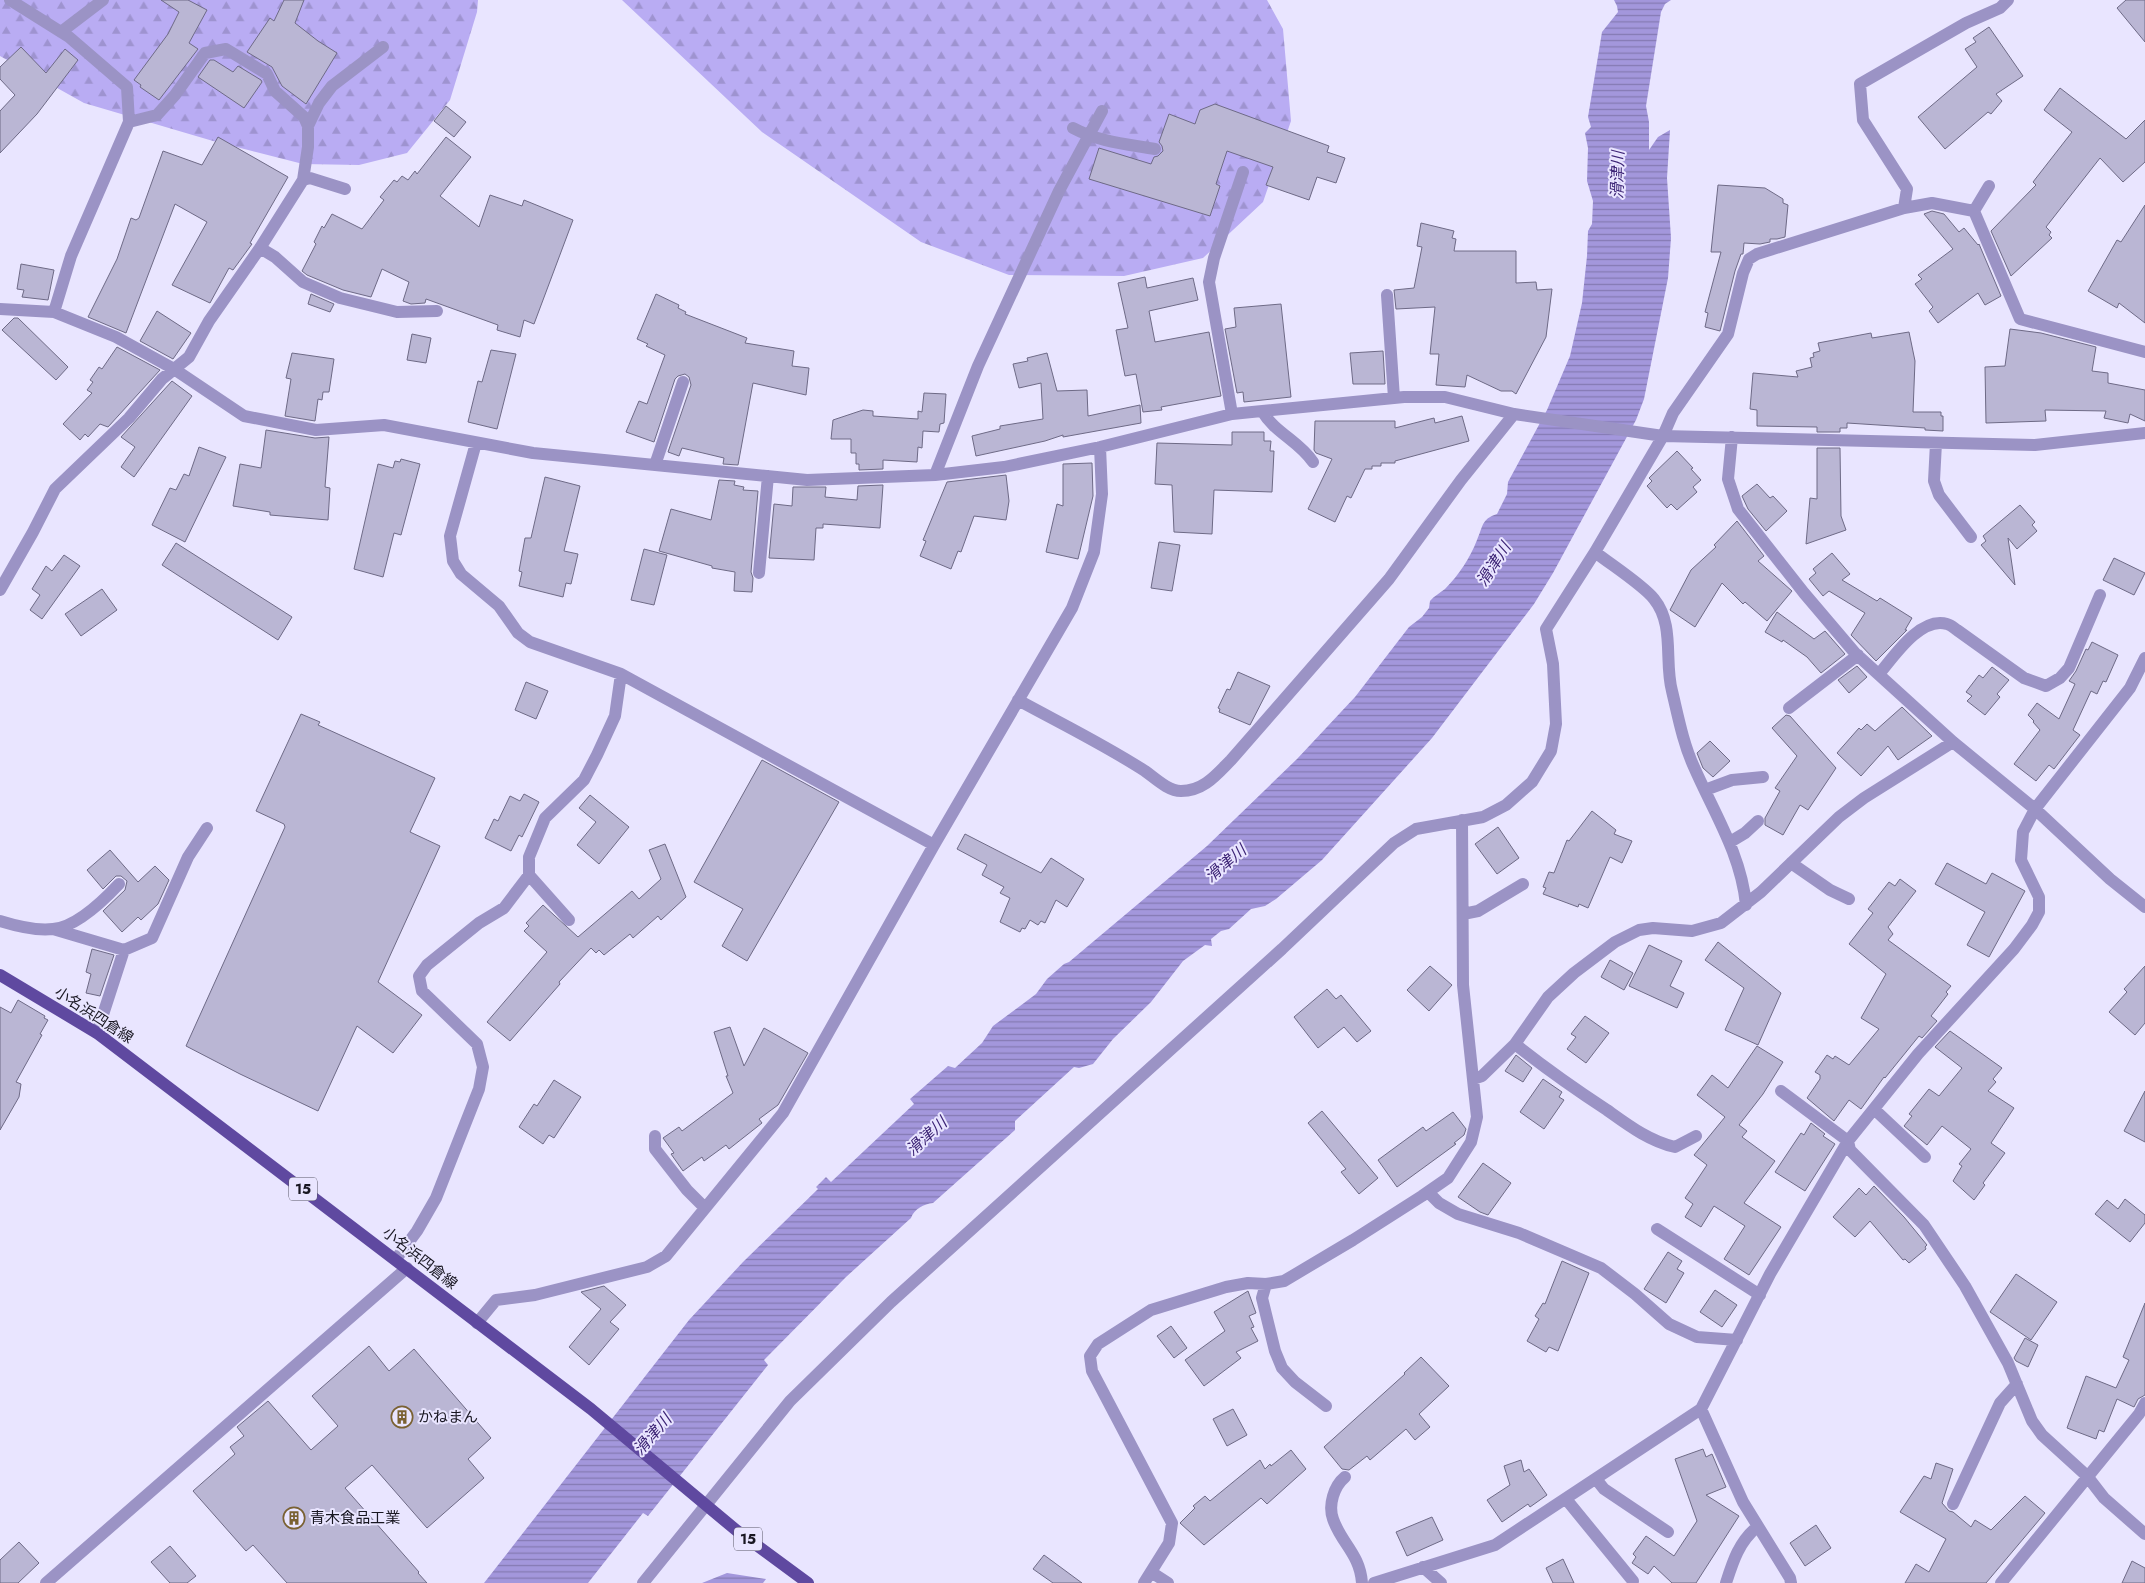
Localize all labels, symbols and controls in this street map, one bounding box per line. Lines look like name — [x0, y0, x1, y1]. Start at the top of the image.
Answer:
water label: 滑津川 — [1606, 149, 1629, 199]
water label: 滑津川 — [1471, 536, 1517, 591]
water label: 滑津川 — [1200, 838, 1253, 888]
street label: 小名浜四倉線 — [50, 981, 138, 1049]
water label: 滑津川 — [901, 1110, 953, 1161]
road number: 15 — [289, 1178, 317, 1200]
street label: 小名浜四倉線 — [378, 1222, 462, 1294]
building icon: かねまん — [390, 1405, 414, 1429]
place label: かねまん — [418, 1406, 478, 1428]
water label: 滑津川 — [628, 1407, 678, 1460]
building icon: 青木食品工業 — [282, 1506, 306, 1530]
place label: 青木食品工業 — [310, 1507, 400, 1529]
road number: 15 — [734, 1528, 762, 1550]

